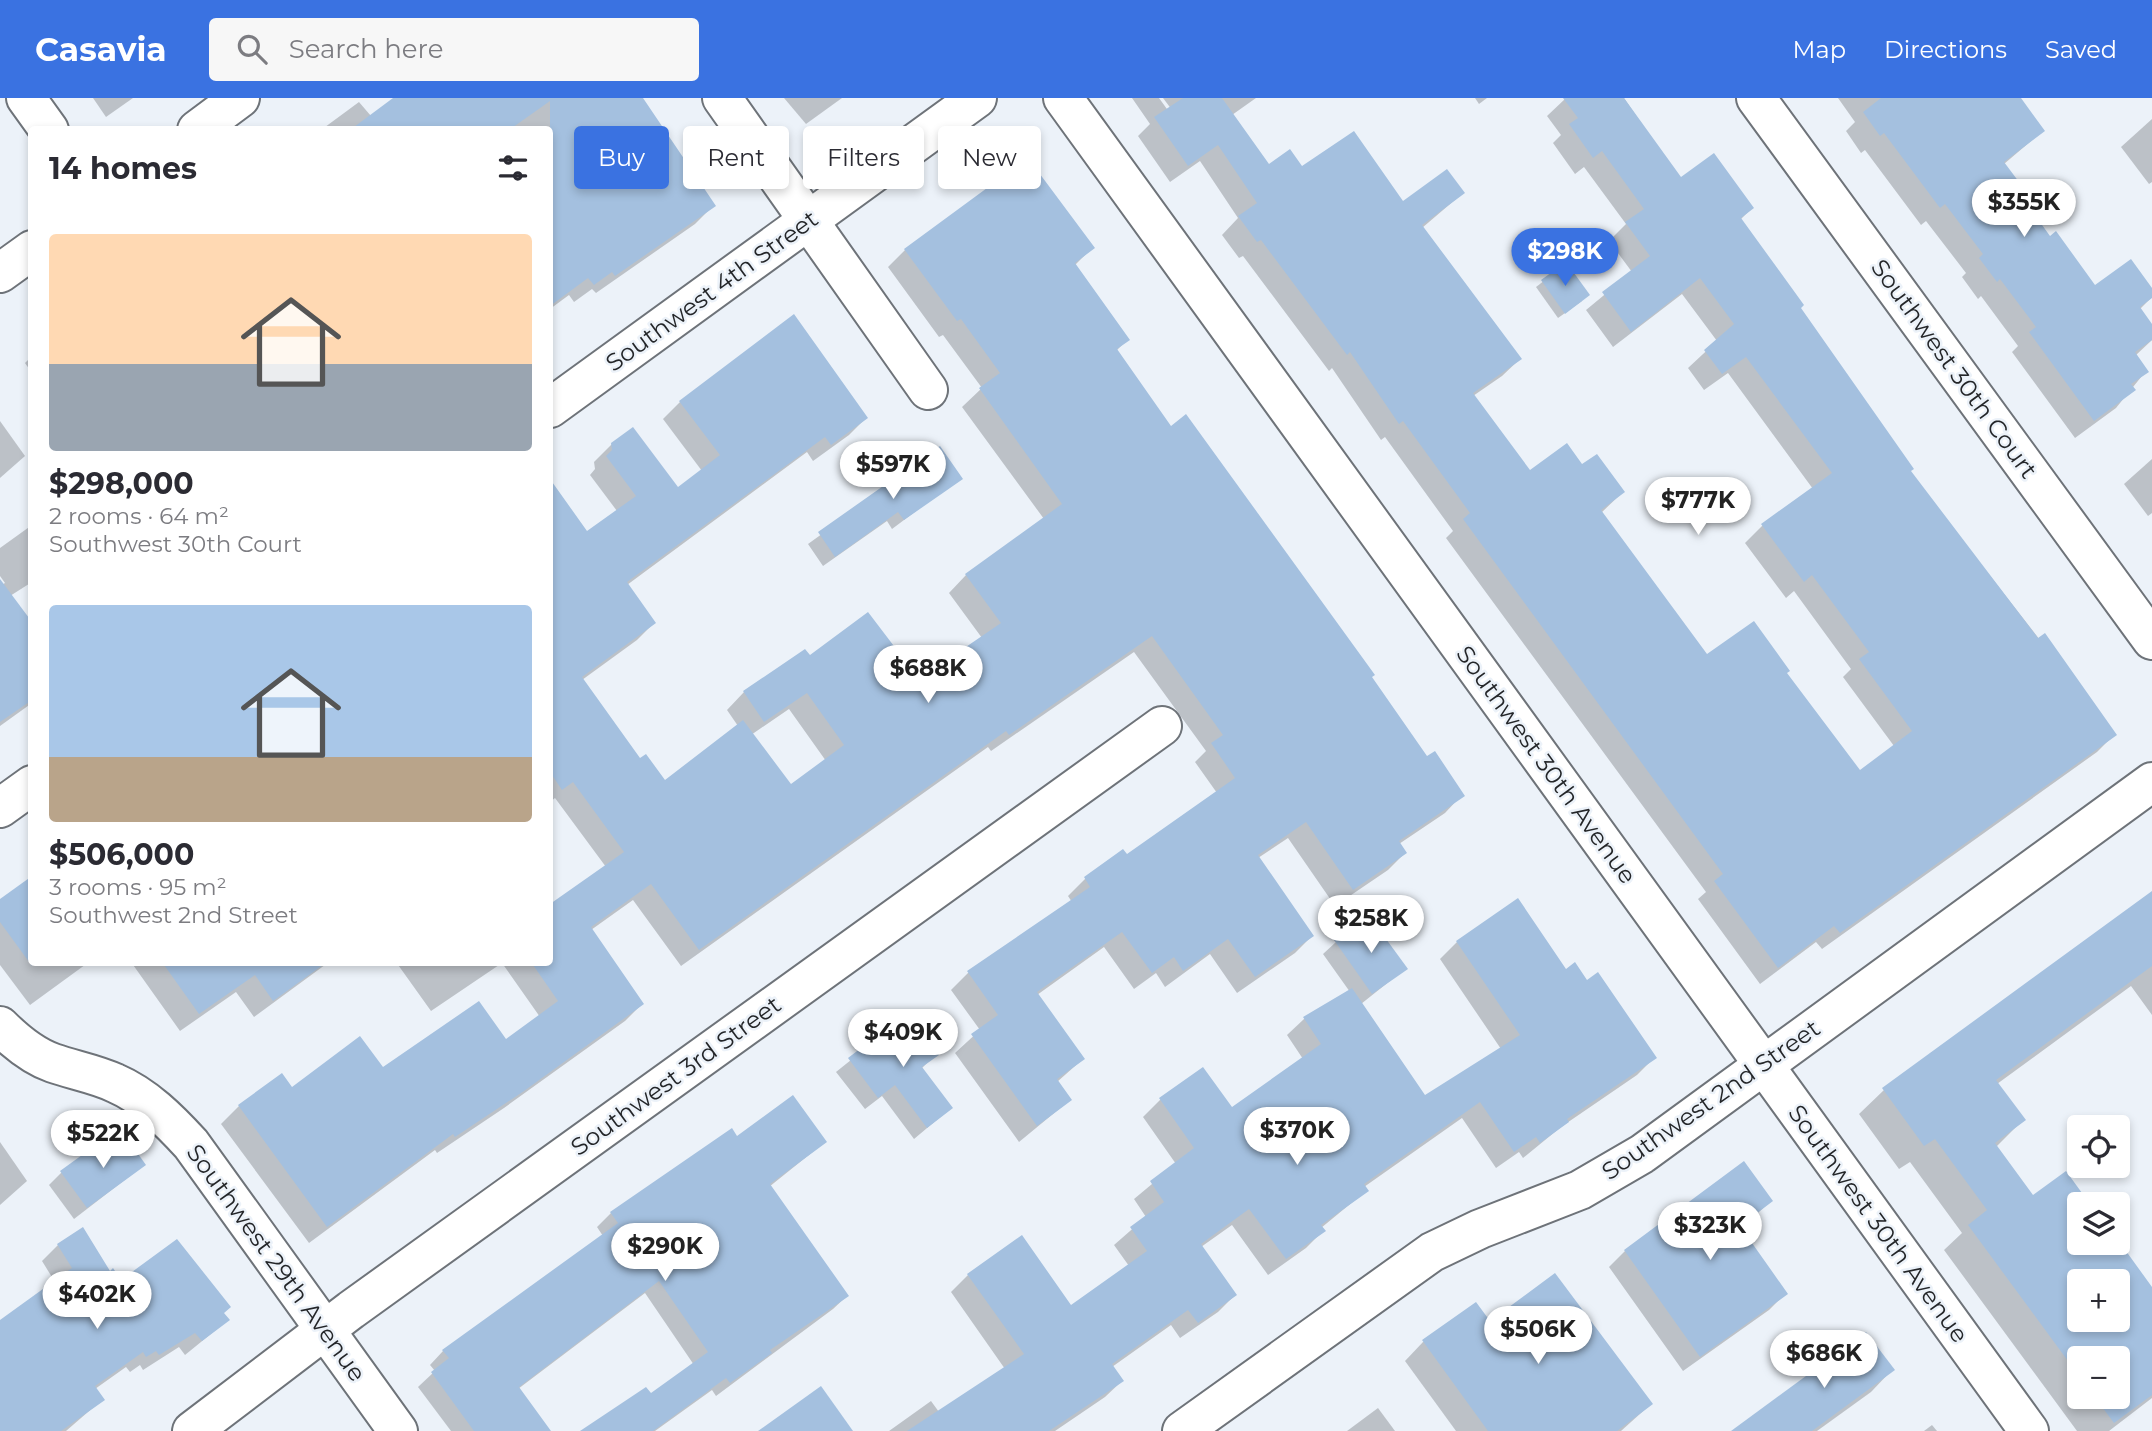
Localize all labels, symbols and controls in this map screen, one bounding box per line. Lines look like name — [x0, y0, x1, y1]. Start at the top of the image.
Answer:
search box — [209, 18, 699, 81]
text: Casavia — [35, 29, 167, 69]
icon: search — [233, 30, 271, 68]
text: Search here — [289, 33, 443, 65]
text: Map — [1793, 35, 1846, 64]
text: Directions — [1884, 35, 2007, 64]
text: Saved — [2045, 35, 2117, 64]
chip: Buy — [574, 126, 669, 189]
chip: Rent — [683, 126, 789, 189]
chip: Filters — [803, 126, 924, 189]
chip: New — [938, 126, 1041, 189]
icon: filters — [494, 149, 532, 187]
text: 14 homes — [49, 150, 197, 187]
pin: $355K — [1975, 180, 2073, 239]
text: $355K — [1988, 188, 2060, 216]
street label: Southwest 4th Street — [600, 204, 824, 377]
pin: $298K — [1516, 228, 1614, 288]
text: $298K — [1527, 237, 1603, 265]
street label: Southwest 30th Court — [1865, 253, 2044, 484]
icon: home — [228, 279, 354, 405]
pin: $597K — [844, 442, 942, 501]
text: $597K — [856, 450, 930, 478]
text: $298,000 — [49, 465, 194, 502]
pin: $777K — [1649, 478, 1747, 537]
text: $777K — [1661, 486, 1735, 514]
text: 2 rooms · 64 m² — [49, 502, 229, 530]
text: Southwest 30th Court — [49, 530, 302, 558]
street label: Southwest 30th Avenue — [1450, 640, 1643, 889]
pin: $688K — [879, 646, 977, 705]
icon: home — [228, 650, 354, 776]
text: $688K — [890, 654, 966, 682]
text: $506,000 — [49, 836, 194, 873]
text: 3 rooms · 95 m² — [49, 873, 227, 901]
pin: $258K — [1322, 896, 1420, 955]
text: Southwest 2nd Street — [49, 901, 298, 929]
text: $258K — [1334, 904, 1408, 932]
street label: Southwest 3rd Street — [565, 989, 787, 1162]
pin: $409K — [854, 1010, 952, 1069]
street label: Southwest 2nd Street — [1596, 1013, 1826, 1186]
text: $409K — [864, 1018, 942, 1046]
street label: Southwest 30th Avenue — [1782, 1099, 1975, 1348]
pin: $370K — [1248, 1108, 1346, 1167]
pin: $522K — [54, 1110, 152, 1170]
map controls — [2067, 1115, 2130, 1409]
button: locate — [2067, 1115, 2130, 1178]
text: $370K — [1260, 1116, 1334, 1144]
text: $522K — [67, 1119, 139, 1147]
street label: Southwest 29th Avenue — [181, 1139, 372, 1387]
button: layers — [2067, 1192, 2130, 1255]
pin: $323K — [1661, 1202, 1759, 1262]
text: $323K — [1674, 1211, 1746, 1239]
pin: $290K — [616, 1224, 714, 1283]
text: $290K — [627, 1232, 703, 1260]
button: + — [2067, 1269, 2130, 1332]
pin: $402K — [48, 1272, 146, 1331]
text: $402K — [59, 1280, 135, 1308]
pin: $506K — [1489, 1306, 1587, 1366]
text: $506K — [1500, 1315, 1576, 1343]
pin: $686K — [1775, 1330, 1873, 1390]
text: $686K — [1786, 1339, 1862, 1367]
button: − — [2067, 1346, 2130, 1409]

